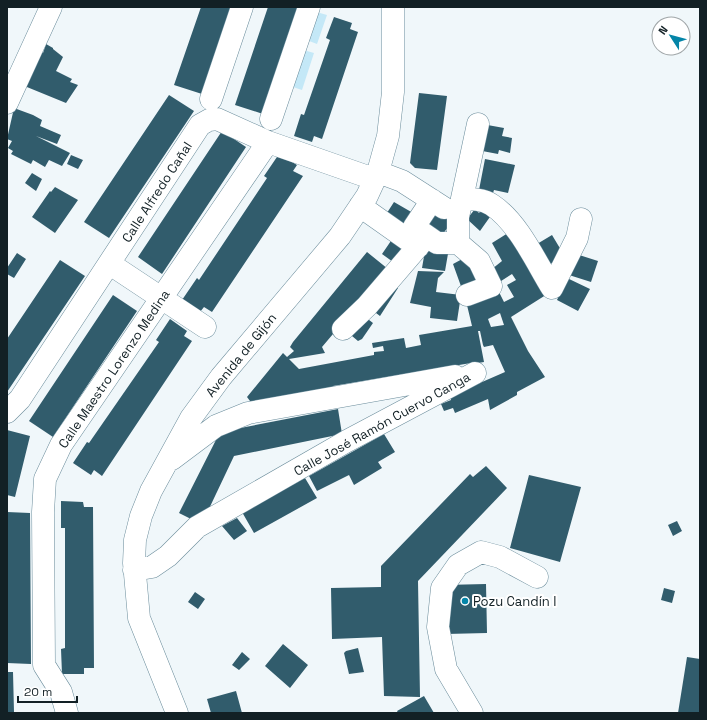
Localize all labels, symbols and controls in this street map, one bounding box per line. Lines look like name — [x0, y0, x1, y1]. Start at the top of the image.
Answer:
north arrow — [651, 16, 691, 56]
text: N — [655, 23, 671, 37]
street label: Calle Alfredo Cañal — [118, 138, 196, 246]
street label: Calle Maestro Lorenzo Medina — [55, 286, 174, 451]
street label: Avenida de Gijón — [202, 310, 280, 400]
street label: Calle José Ramón Cuervo Canga — [291, 368, 474, 480]
place label: Pozu Candín I — [473, 593, 556, 610]
marker: Pozu Candín I — [460, 596, 470, 606]
scale bar — [18, 678, 77, 704]
text: 20 m — [24, 684, 52, 700]

